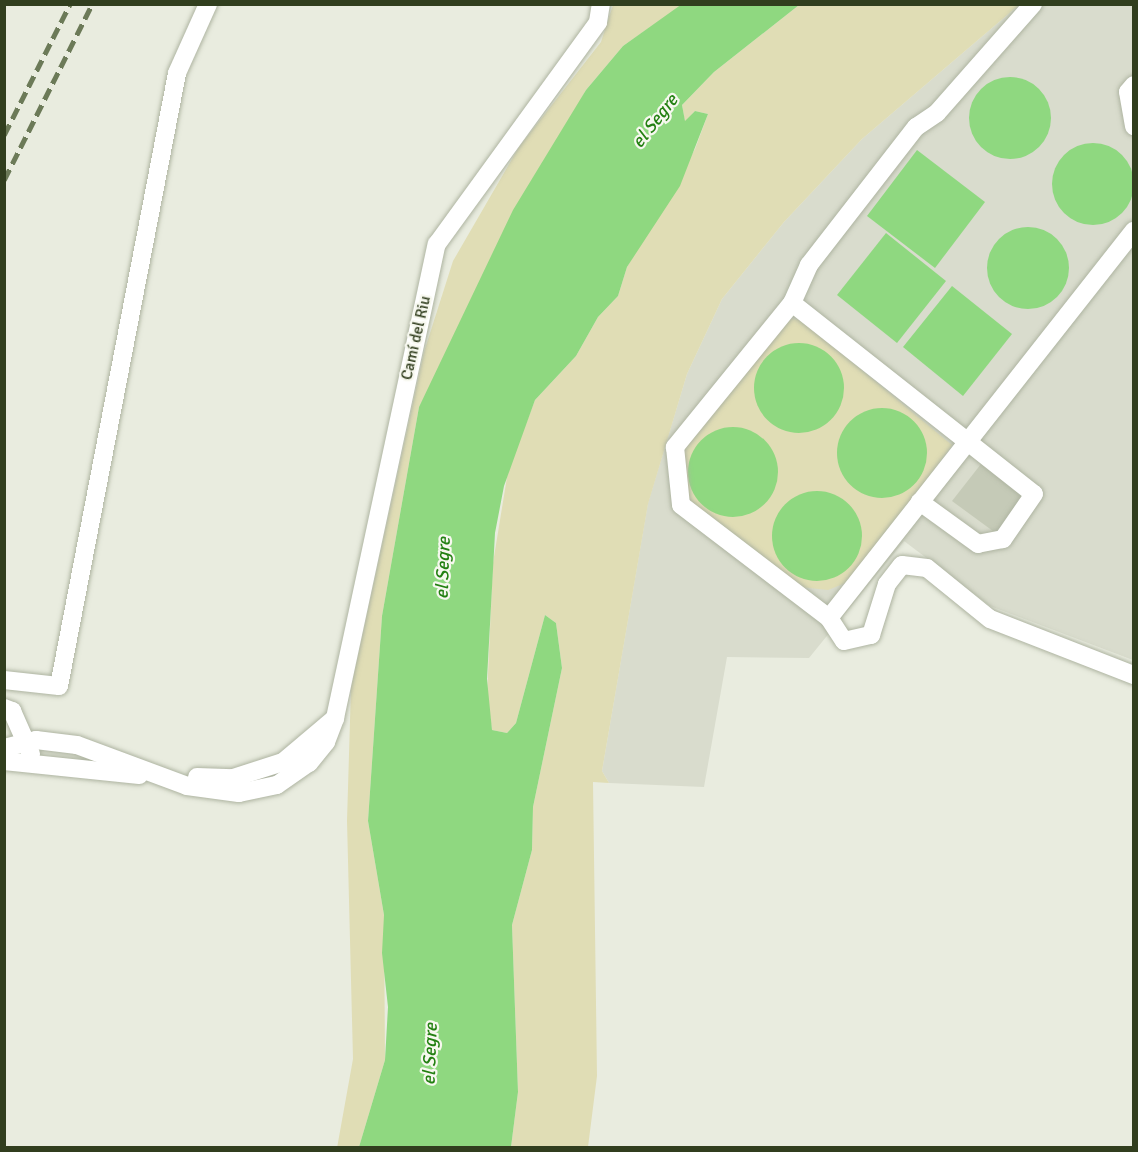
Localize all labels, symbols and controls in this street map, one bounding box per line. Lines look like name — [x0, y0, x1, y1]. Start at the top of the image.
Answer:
water label: el Segre — [627, 90, 683, 152]
street label: Camí del Riu — [397, 294, 435, 382]
water label: el Segre — [431, 537, 455, 599]
water label: el Segre — [418, 1023, 442, 1085]

